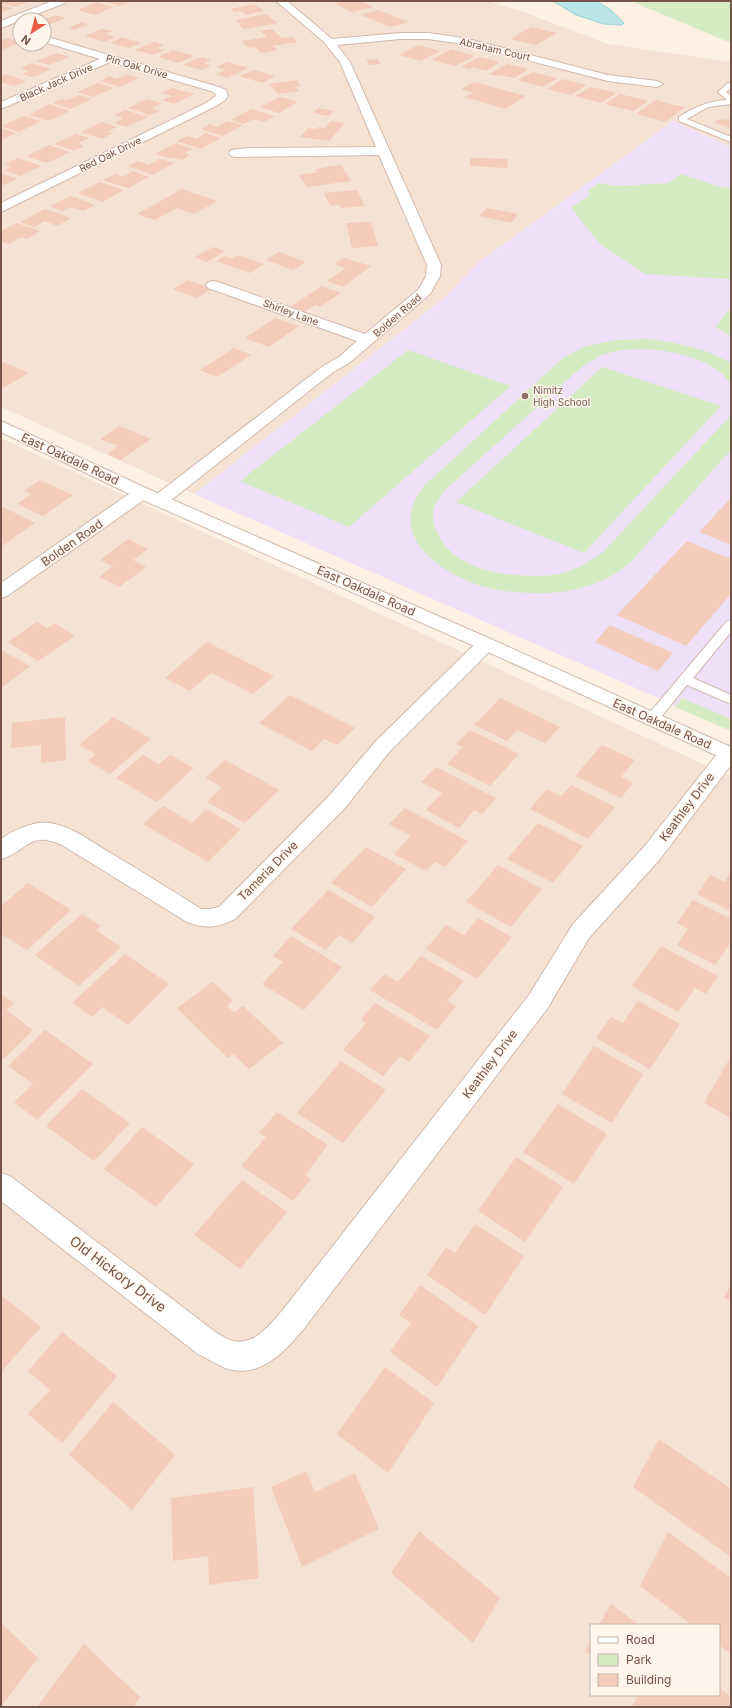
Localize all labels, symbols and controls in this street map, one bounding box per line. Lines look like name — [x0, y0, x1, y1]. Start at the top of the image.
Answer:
north arrow — [12, 12, 52, 52]
text: N — [19, 32, 34, 48]
street label: Abraham Court — [459, 35, 532, 63]
street label: Pin Oak Drive — [105, 51, 170, 81]
street label: Black Jack Drive — [18, 60, 95, 103]
street label: Red Oak Drive — [77, 134, 143, 174]
street label: Bolden Road — [371, 291, 423, 339]
street label: Shirley Lane — [262, 296, 321, 328]
place label: Nimitz High School — [533, 384, 590, 408]
marker: Nimitz High School — [520, 391, 530, 401]
street label: East Oakdale Road — [19, 429, 121, 488]
street label: Bolden Road — [38, 516, 105, 569]
street label: East Oakdale Road — [315, 562, 418, 619]
street label: East Oakdale Road — [611, 695, 714, 752]
street label: Keathley Drive — [656, 769, 717, 844]
street label: Tameria Drive — [235, 838, 301, 904]
street label: Keathley Drive — [459, 1026, 520, 1101]
street label: Old Hickory Drive — [67, 1232, 170, 1315]
legend — [590, 1624, 720, 1696]
text: Road — [626, 1632, 655, 1647]
text: Park — [626, 1652, 652, 1667]
text: Building — [626, 1672, 671, 1687]

